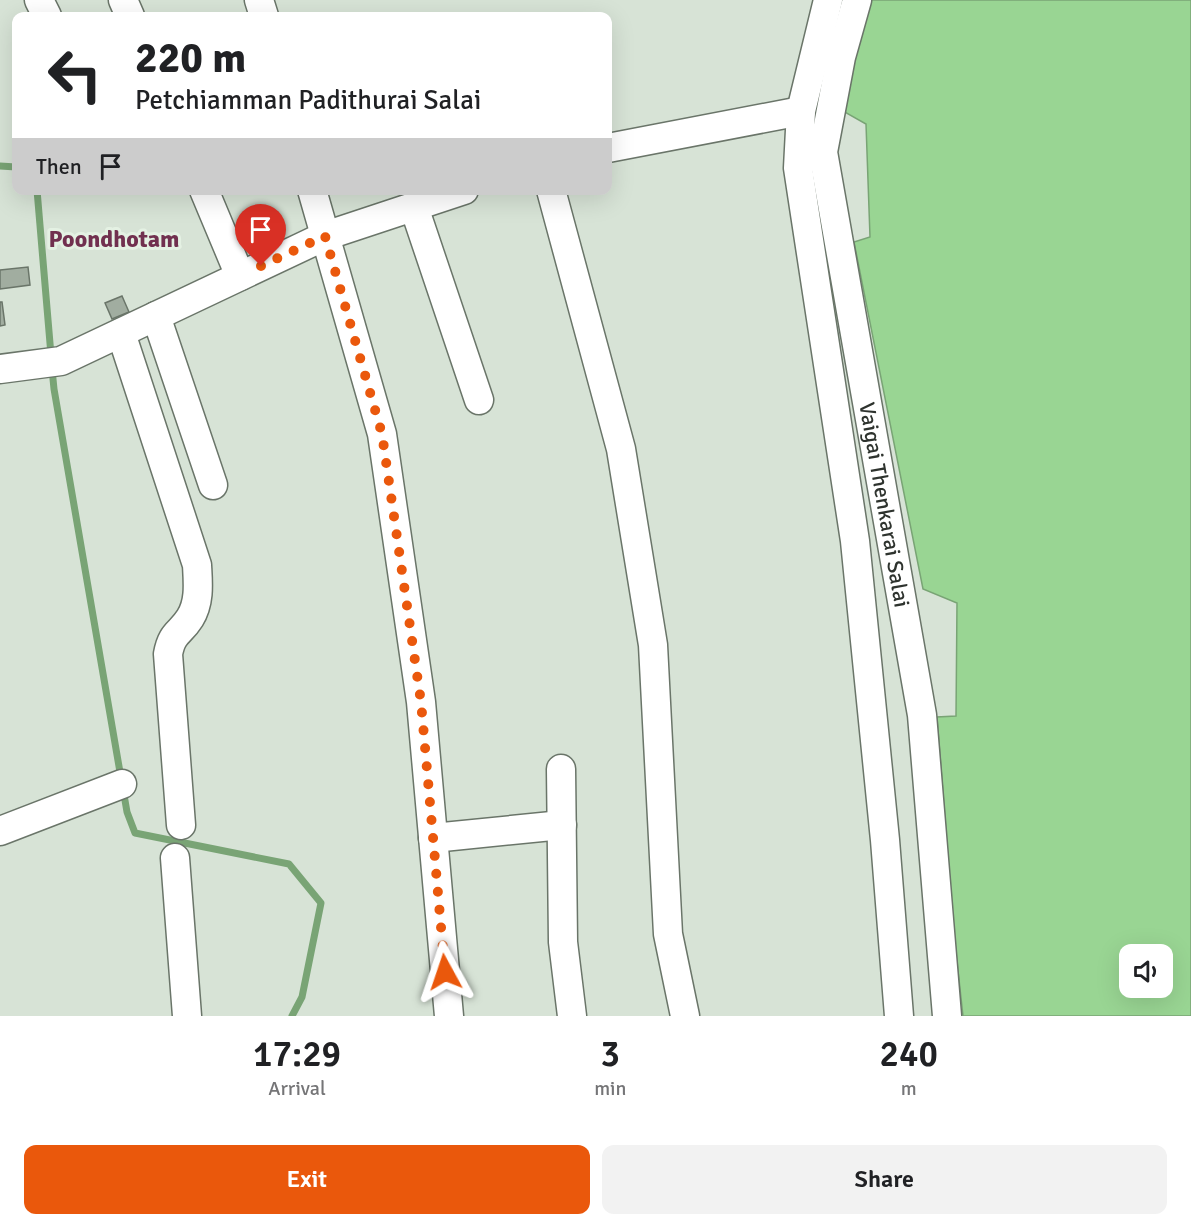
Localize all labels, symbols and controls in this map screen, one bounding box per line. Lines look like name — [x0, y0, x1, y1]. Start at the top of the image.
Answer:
text: 220 m — [135, 33, 246, 84]
icon: left — [36, 36, 114, 114]
text: Petchiamman Padithurai Salai — [135, 84, 481, 117]
icon: arrive — [94, 150, 127, 183]
text: Then — [36, 153, 82, 180]
pin — [235, 204, 286, 266]
icon: arrive — [244, 213, 277, 246]
district label: Poondhotam — [49, 224, 179, 254]
street label: Vaigai Thenkarai Salai — [853, 400, 916, 609]
position arrow — [413, 940, 477, 1004]
map controls — [1119, 944, 1173, 998]
button: sound — [1119, 944, 1173, 998]
text: 17:29 — [253, 1032, 341, 1077]
text: 3 — [601, 1032, 620, 1077]
text: 240 — [880, 1032, 938, 1077]
text: Arrival — [268, 1076, 326, 1101]
text: min — [594, 1076, 626, 1101]
text: m — [901, 1076, 917, 1101]
button: Exit — [24, 1145, 590, 1214]
button: Share — [602, 1145, 1167, 1214]

